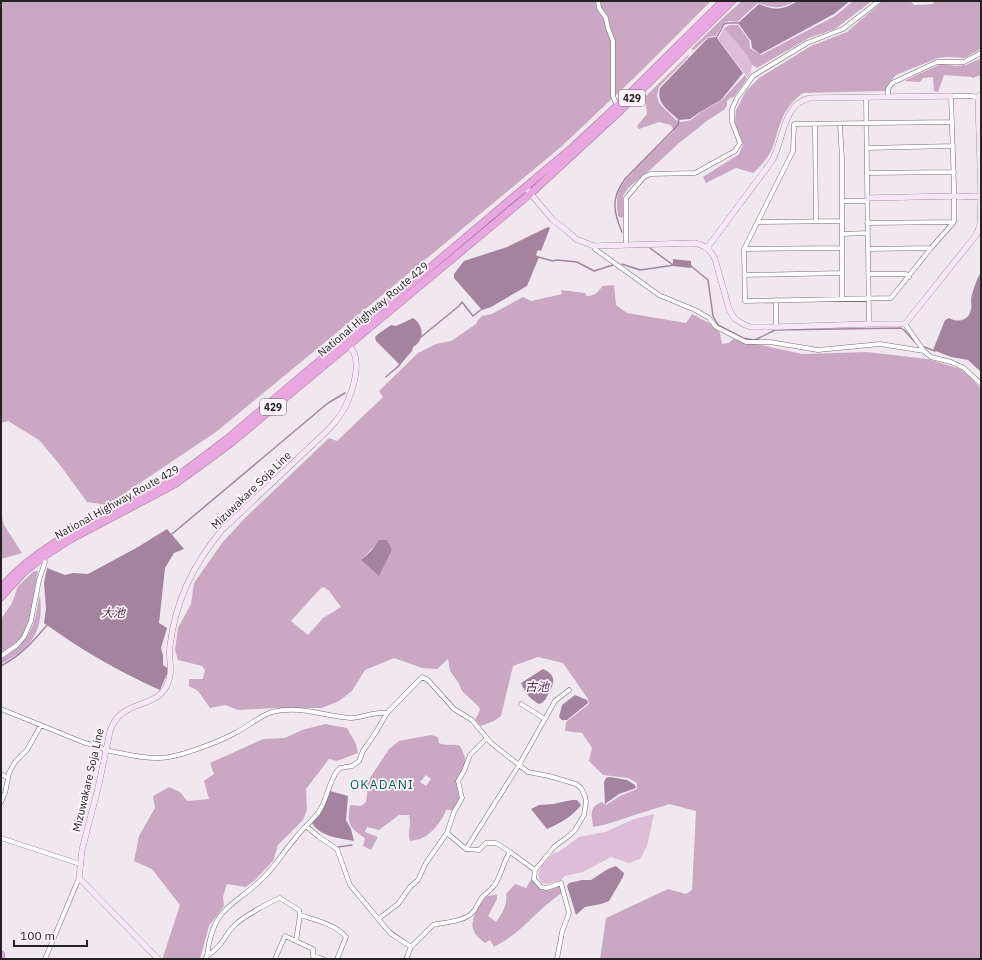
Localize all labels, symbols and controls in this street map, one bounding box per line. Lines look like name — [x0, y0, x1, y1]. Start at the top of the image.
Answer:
road number: 429 — [619, 90, 645, 106]
street label: National Highway Route 429 — [315, 258, 431, 360]
road number: 429 — [260, 399, 286, 415]
street label: Mizuwakare Soja Line — [208, 448, 294, 532]
street label: National Highway Route 429 — [52, 462, 182, 542]
water label: 大池 — [101, 605, 126, 620]
water label: 古池 — [525, 679, 550, 694]
street label: Mizuwakare Soja Line — [69, 727, 107, 833]
district label: OKADANI — [350, 776, 414, 793]
scale bar — [14, 922, 87, 948]
text: 100 m — [20, 928, 55, 943]

